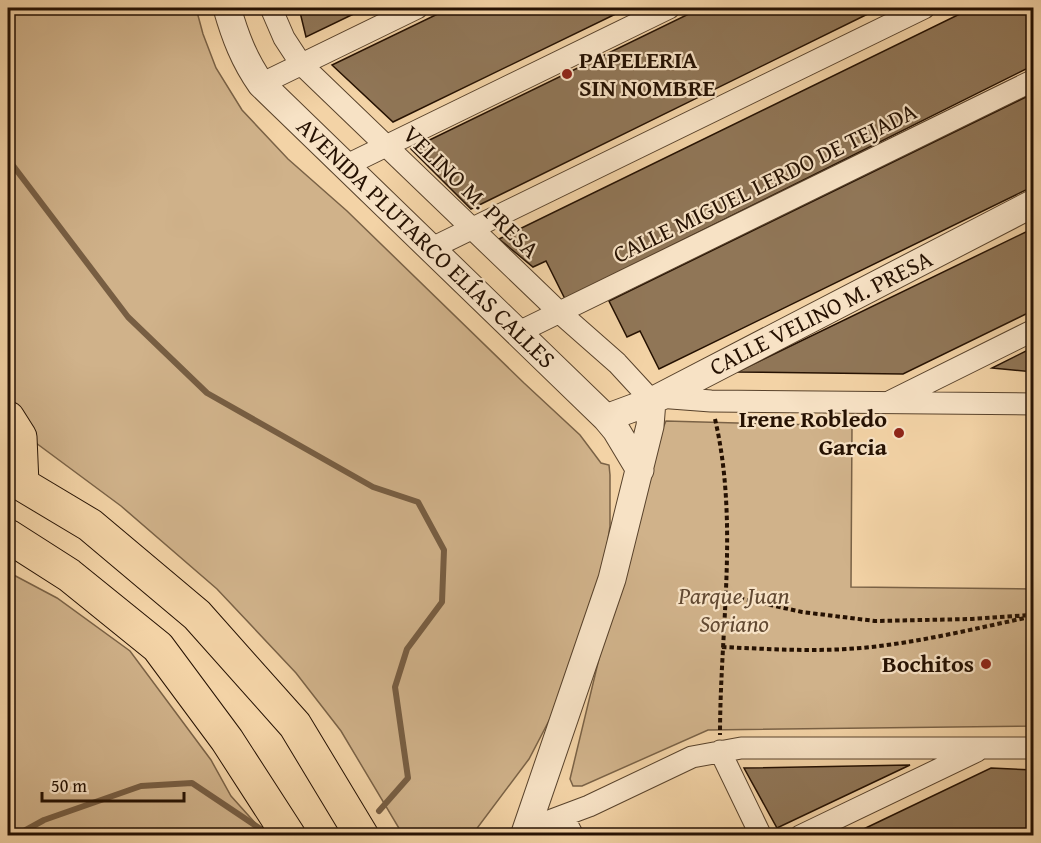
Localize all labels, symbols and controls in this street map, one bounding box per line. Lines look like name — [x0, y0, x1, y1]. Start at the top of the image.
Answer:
place label: PAPELERIA SIN NOMBRE — [579, 42, 716, 105]
marker: PAPELERIA SIN NOMBRE — [560, 67, 574, 81]
street label: CALLE MIGUEL LERDO DE TEJADA — [607, 93, 923, 272]
street label: AVENIDA PLUTARCO ELÍAS CALLES — [289, 109, 564, 376]
street label: VELINO M. PRESA — [395, 117, 548, 267]
street label: CALLE VELINO M. PRESA — [703, 241, 939, 384]
place label: Irene Robledo Garcia — [739, 401, 888, 464]
marker: Irene Robledo Garcia — [892, 426, 906, 440]
park label: Parque Juan Soriano — [677, 578, 790, 641]
place label: Bochitos — [882, 646, 974, 681]
marker: Bochitos — [979, 657, 993, 671]
scale bar — [42, 765, 184, 803]
text: 50 m — [51, 772, 87, 799]

